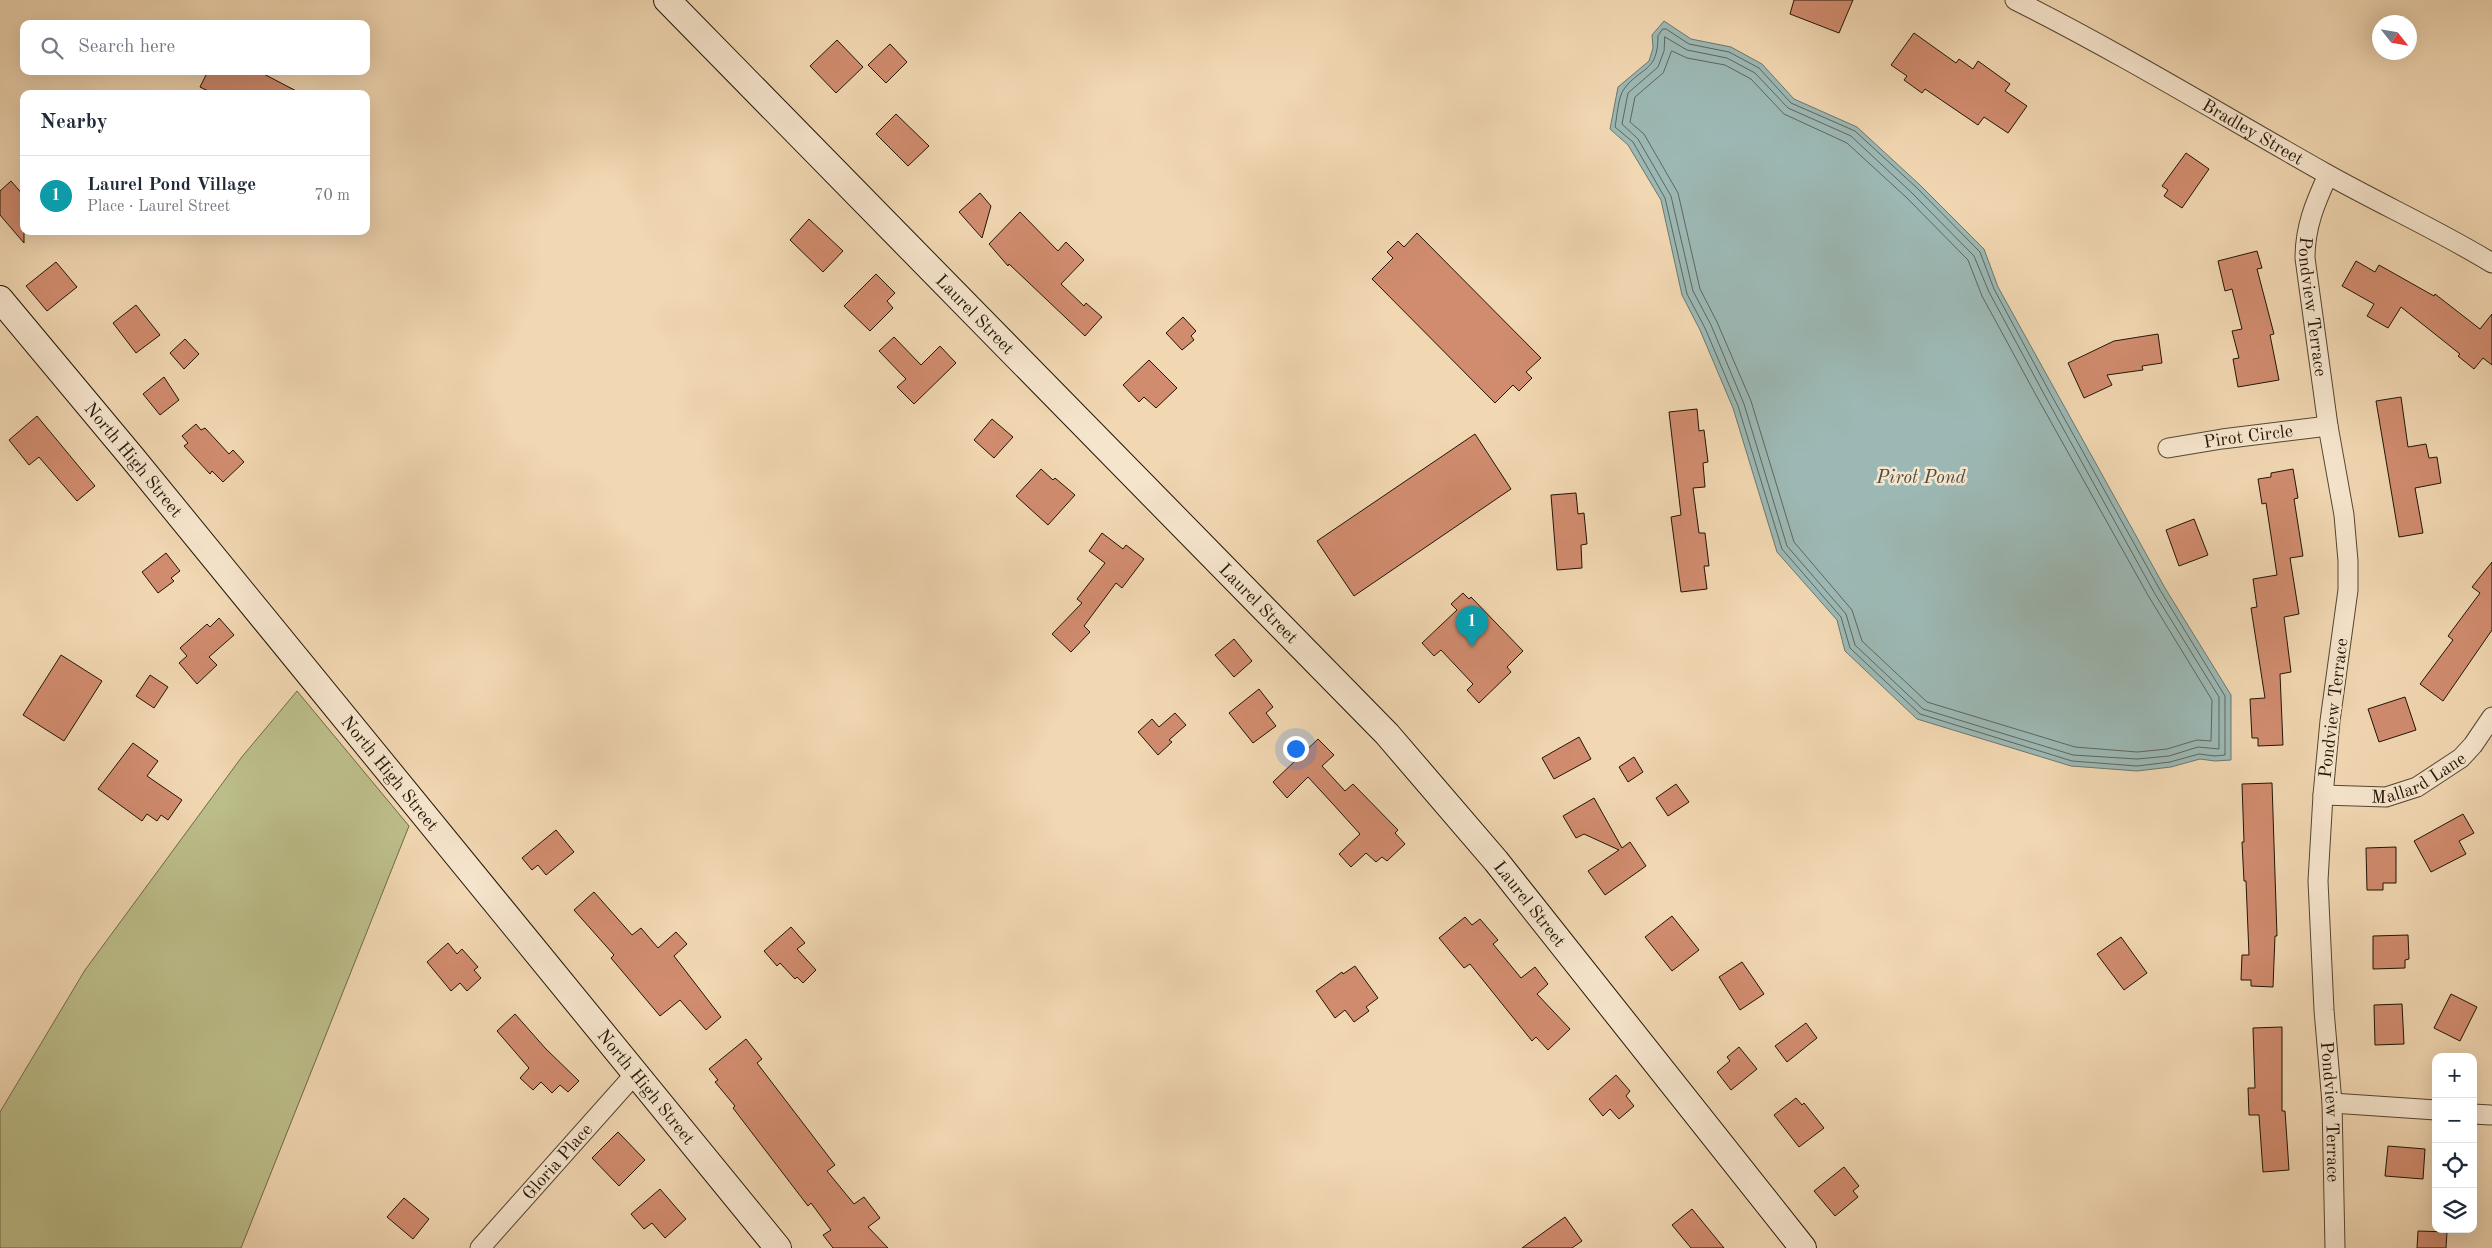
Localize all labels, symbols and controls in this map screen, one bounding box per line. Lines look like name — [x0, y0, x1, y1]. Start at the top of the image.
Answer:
north arrow — [2372, 15, 2417, 60]
search box — [20, 20, 370, 75]
icon: search — [38, 34, 66, 62]
text: Search here — [78, 38, 175, 57]
street label: Bradley Street — [2199, 96, 2306, 169]
text: Nearby — [40, 112, 108, 133]
text: Laurel Pond Village — [87, 176, 256, 195]
text: 1 — [51, 188, 61, 204]
text: 70 m — [314, 188, 350, 204]
text: Place · Laurel Street — [87, 199, 230, 215]
street label: Pondview Terrace — [2295, 236, 2329, 378]
street label: Laurel Street — [932, 271, 1017, 358]
street label: North High Street — [80, 400, 185, 521]
street label: Pirot Circle — [2202, 422, 2294, 452]
water label: Pirot Pond — [1875, 469, 1967, 488]
street label: Laurel Street — [1215, 561, 1301, 647]
pin: 1 — [1456, 606, 1488, 647]
street label: Pondview Terrace — [2316, 637, 2352, 779]
street label: North High Street — [337, 713, 441, 835]
your location — [1283, 736, 1309, 762]
street label: Mallard Lane — [2371, 749, 2469, 807]
street label: Laurel Street — [1490, 858, 1568, 951]
street label: North High Street — [593, 1026, 698, 1148]
street label: Pondview Terrace — [2317, 1041, 2342, 1182]
map controls — [2432, 1053, 2477, 1233]
button: + — [2432, 1053, 2477, 1098]
button: − — [2432, 1098, 2477, 1143]
street label: Gloria Place — [520, 1121, 596, 1204]
button: locate — [2432, 1143, 2477, 1188]
button: layers — [2432, 1188, 2477, 1233]

